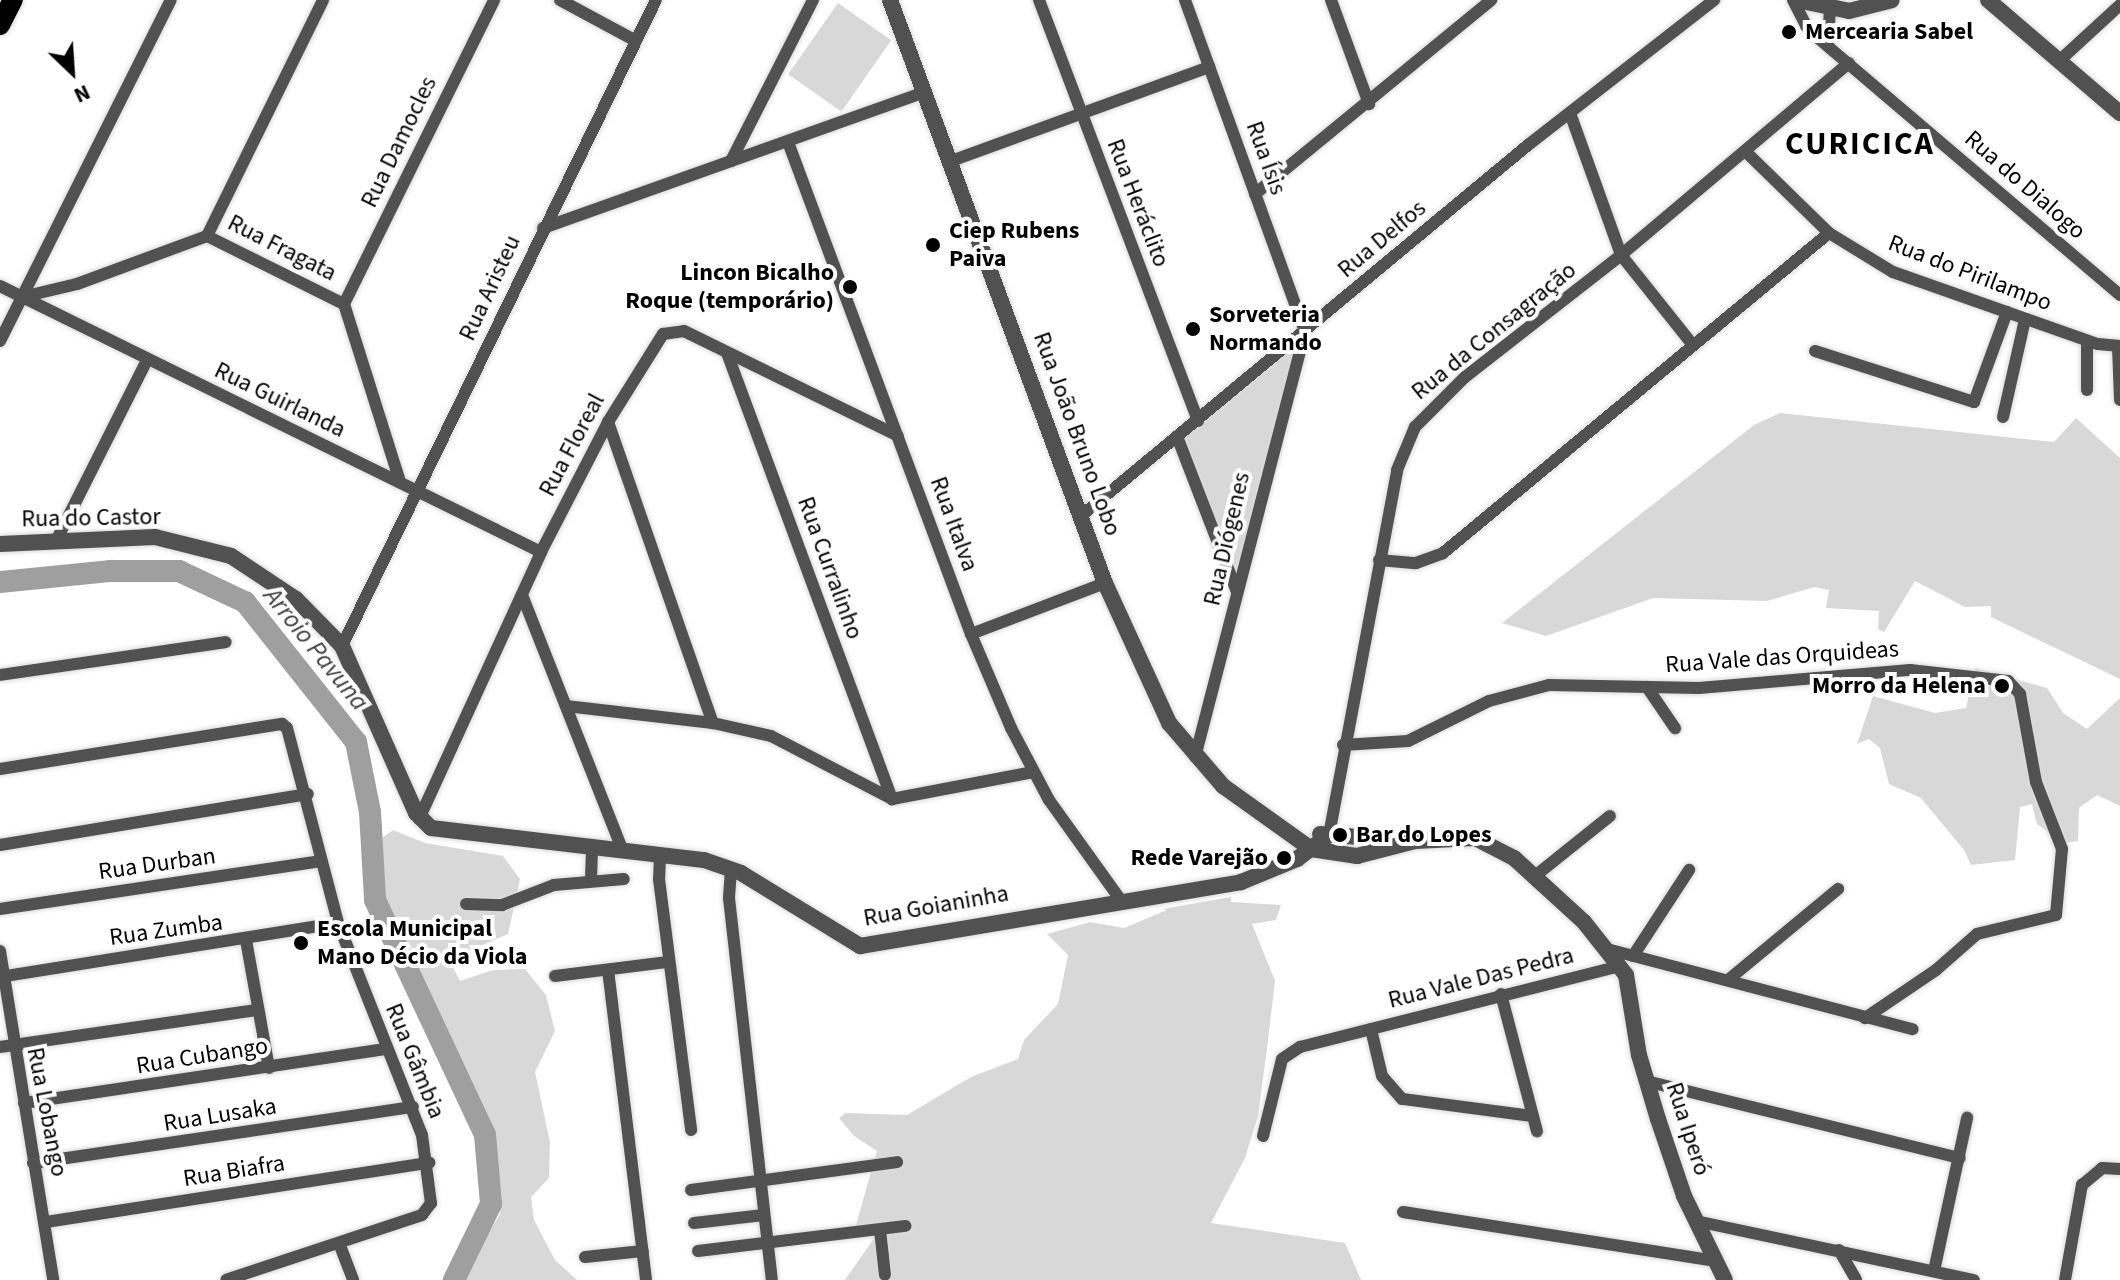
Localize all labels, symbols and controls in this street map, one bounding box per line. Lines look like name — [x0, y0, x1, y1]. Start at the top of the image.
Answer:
place label: Mercearia Sabel — [1805, 18, 1973, 46]
marker: Mercearia Sabel — [1780, 23, 1798, 41]
north arrow — [32, 32, 112, 112]
street label: Rua Damocles — [355, 72, 443, 212]
text: N — [69, 76, 96, 111]
street label: Rua Ísis — [1239, 117, 1293, 199]
street label: Rua do Dialogo — [1958, 124, 2092, 246]
district label: CURICICA — [1785, 125, 1935, 163]
street label: Rua Heráclito — [1100, 135, 1176, 271]
street label: Rua Delfos — [1332, 194, 1432, 284]
street label: Rua Fragata — [223, 208, 341, 288]
place label: Ciep Rubens Paiva — [949, 217, 1079, 273]
street label: Rua do Pirilampo — [1884, 229, 2056, 317]
street label: Rua Aristeu — [453, 231, 527, 345]
marker: Ciep Rubens Paiva — [924, 236, 942, 254]
street label: Rua da Consagração — [1406, 256, 1582, 406]
place label: Lincon Bicalho Roque (temporário) — [625, 259, 834, 315]
marker: Lincon Bicalho Roque (temporário) — [841, 278, 859, 296]
place label: Sorveteria Normando — [1209, 301, 1322, 357]
marker: Sorveteria Normando — [1184, 320, 1202, 338]
street label: Rua João Bruno Lobo — [1027, 328, 1127, 540]
street label: Rua Guirlanda — [210, 356, 350, 444]
street label: Rua Floreal — [533, 389, 611, 501]
street label: Rua Diógenes — [1198, 469, 1256, 609]
street label: Rua Italva — [924, 473, 984, 575]
street label: Rua Curralinho — [791, 493, 869, 643]
street label: Rua do Castor — [21, 502, 161, 534]
water label: Arroio Pavuna — [257, 581, 375, 717]
street label: Rua Vale das Orquideas — [1664, 634, 1900, 680]
place label: Morro da Helena — [1812, 672, 1986, 700]
marker: Morro da Helena — [1993, 677, 2011, 695]
place label: Bar do Lopes — [1356, 821, 1492, 849]
marker: Bar do Lopes — [1331, 826, 1349, 844]
street label: Rua Durban — [97, 842, 217, 886]
place label: Rede Varejão — [1131, 844, 1268, 872]
marker: Rede Varejão — [1275, 849, 1293, 867]
street label: Rua Goianinha — [861, 879, 1011, 933]
street label: Rua Zumba — [108, 908, 224, 952]
place label: Escola Municipal Mano Décio da Viola — [317, 915, 527, 971]
marker: Escola Municipal Mano Décio da Viola — [292, 934, 310, 952]
street label: Rua Vale Das Pedra — [1385, 941, 1577, 1015]
street label: Rua Gâmbia — [379, 999, 451, 1123]
street label: Rua Cubango — [134, 1031, 270, 1081]
street label: Rua Lobango — [20, 1045, 74, 1179]
street label: Rua Iperó — [1659, 1079, 1717, 1179]
street label: Rua Lusaka — [161, 1092, 279, 1138]
street label: Rua Biafra — [181, 1149, 287, 1193]

